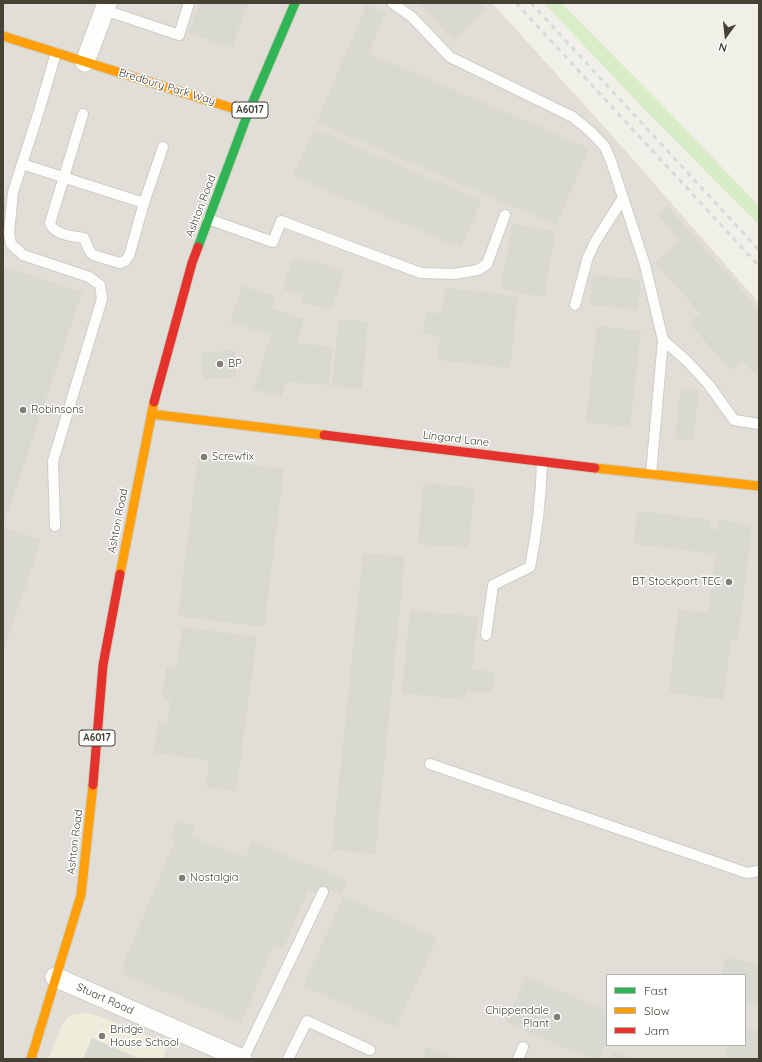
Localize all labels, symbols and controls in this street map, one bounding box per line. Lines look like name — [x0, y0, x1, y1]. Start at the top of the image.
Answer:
north arrow — [706, 16, 746, 56]
text: N — [717, 40, 729, 55]
street label: Bredbury Park Way — [117, 66, 217, 108]
road number: A6017 — [232, 102, 268, 118]
street label: Ashton Road — [183, 173, 219, 239]
place label: BP — [228, 357, 242, 371]
marker: BP — [215, 359, 225, 369]
place label: Robinsons — [31, 403, 84, 417]
marker: Robinsons — [18, 405, 28, 415]
street label: Lingard Lane — [422, 428, 490, 450]
place label: Screwfix — [212, 450, 254, 464]
marker: Screwfix — [199, 452, 209, 462]
street label: Ashton Road — [105, 488, 131, 554]
place label: BT Stockport TEC — [632, 575, 721, 589]
marker: BT Stockport TEC — [724, 577, 734, 587]
road number: A6017 — [79, 730, 115, 746]
street label: Ashton Road — [64, 809, 86, 875]
place label: Nostalgia — [190, 871, 239, 885]
marker: Nostalgia — [177, 873, 187, 883]
legend — [606, 974, 746, 1046]
street label: Stuart Road — [74, 981, 136, 1017]
text: Fast — [644, 983, 668, 998]
text: Slow — [644, 1003, 670, 1018]
place label: Chippendale Plant — [485, 1004, 549, 1030]
marker: Chippendale Plant — [552, 1012, 562, 1022]
place label: Bridge House School — [110, 1023, 179, 1049]
text: Jam — [644, 1023, 669, 1038]
marker: Bridge House School — [97, 1031, 107, 1041]

